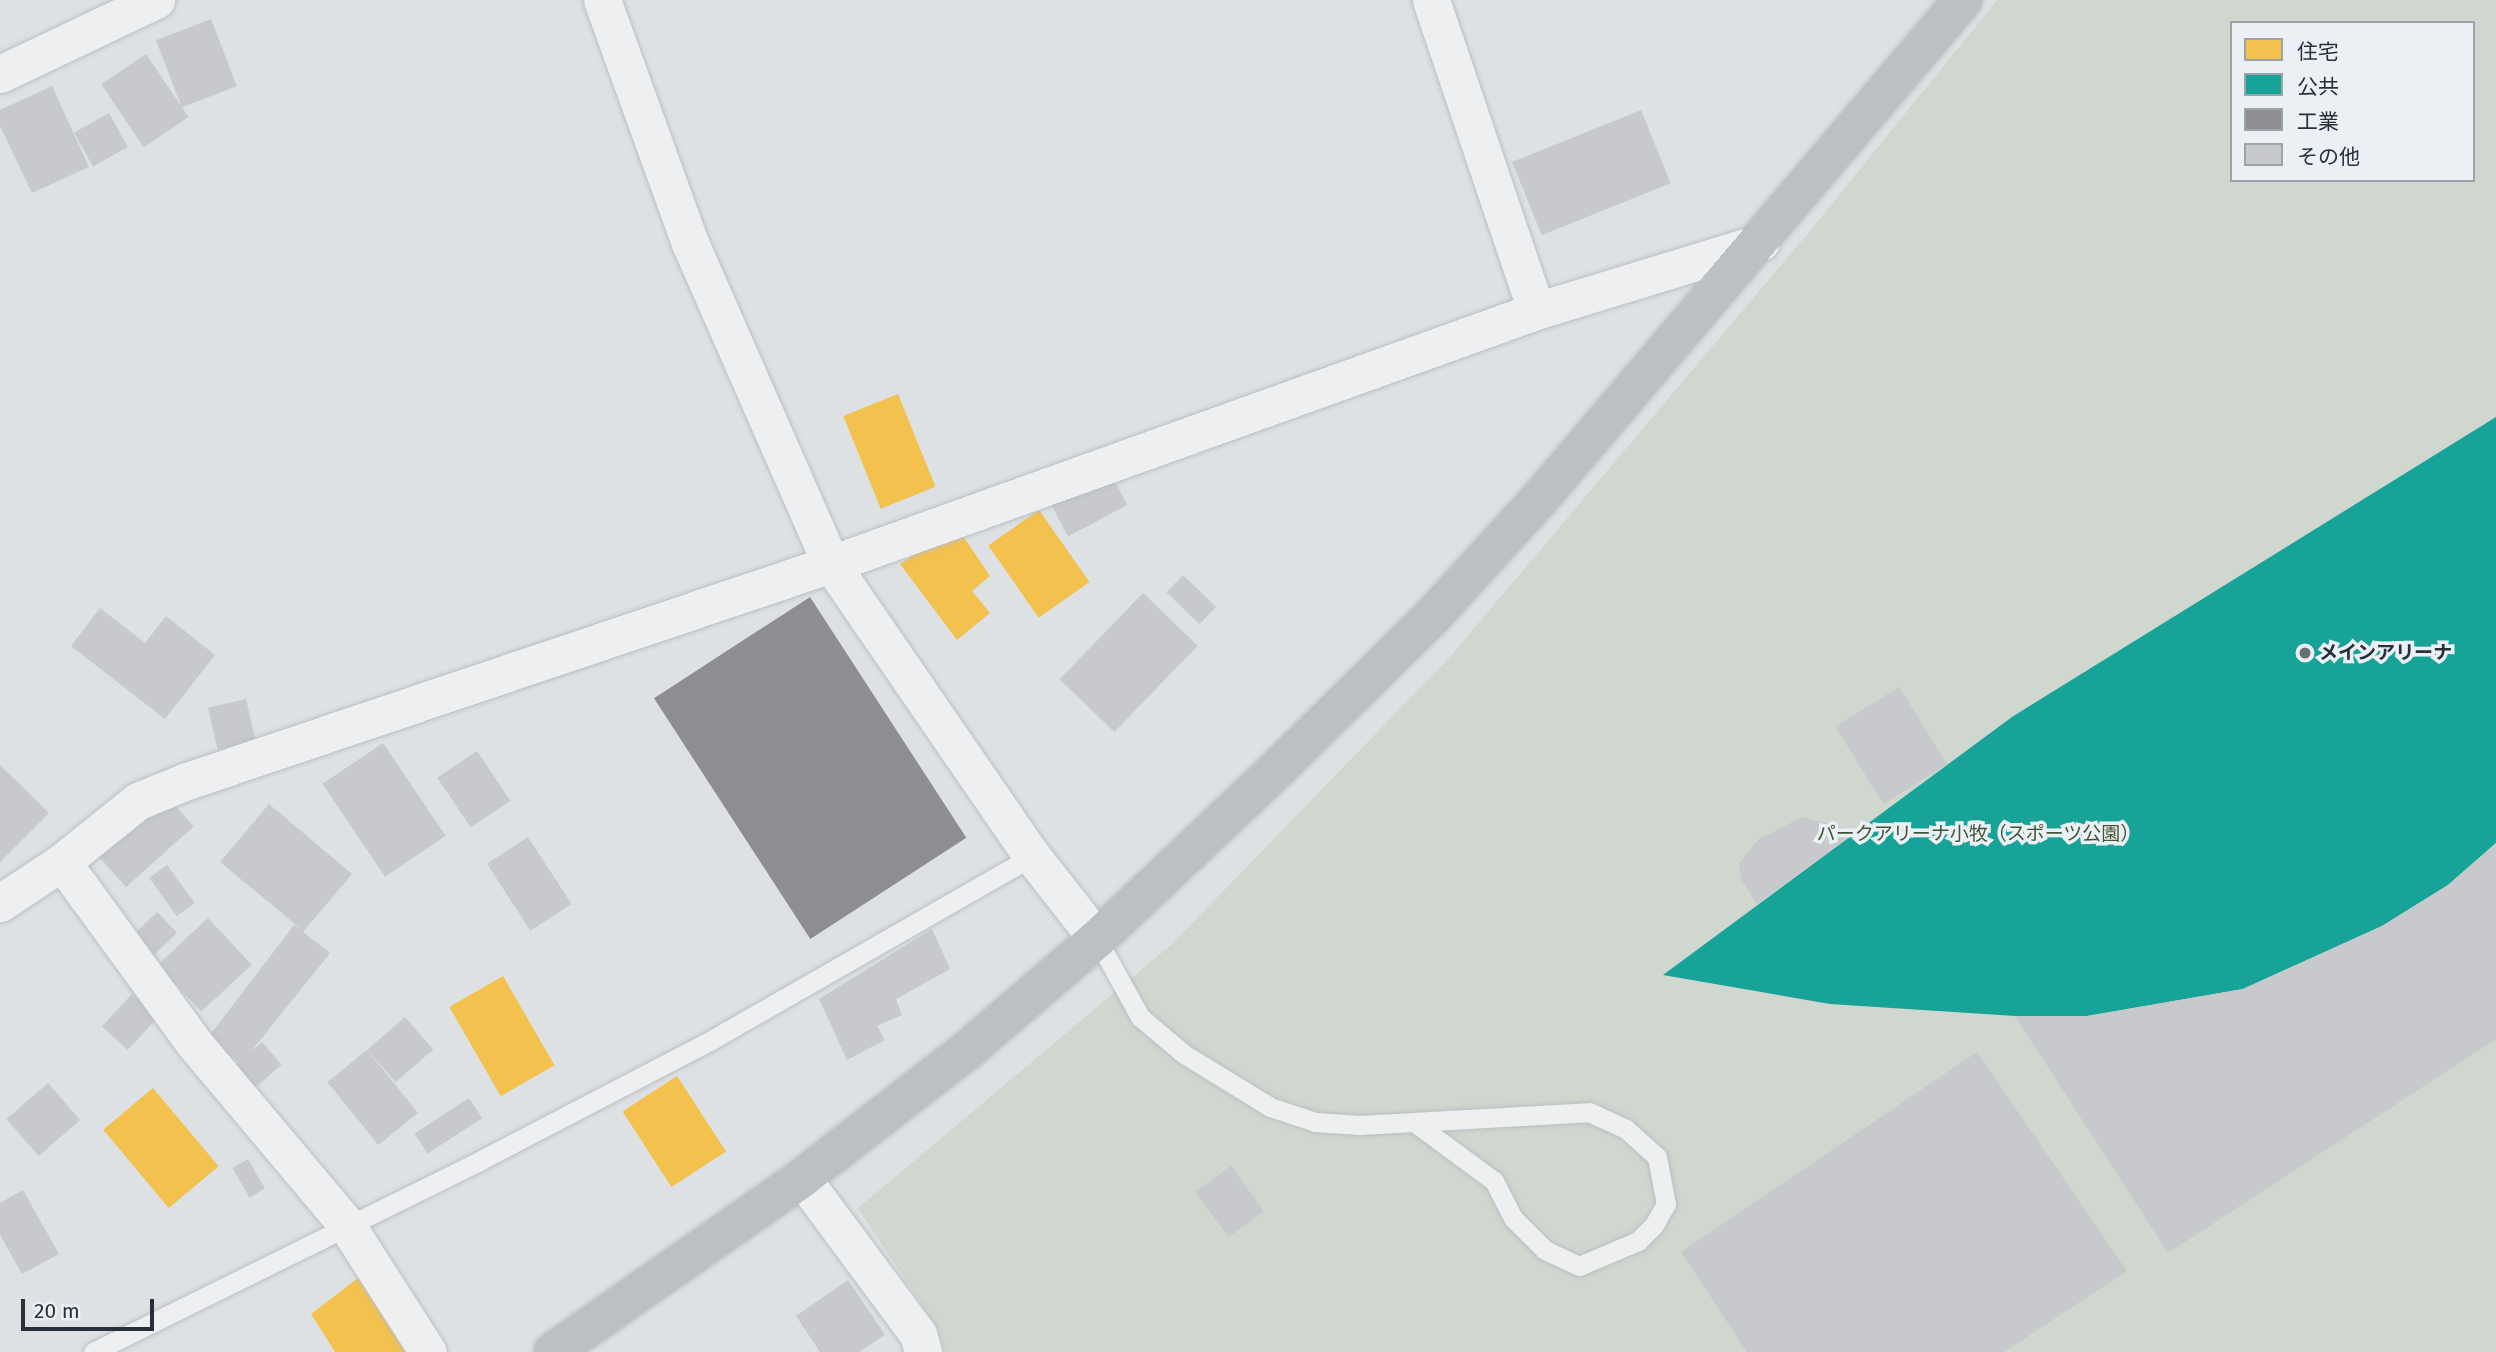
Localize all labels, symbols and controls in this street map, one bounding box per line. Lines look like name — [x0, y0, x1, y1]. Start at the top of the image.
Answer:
legend — [2230, 21, 2475, 182]
text: 住宅 — [2297, 39, 2339, 65]
text: 公共 — [2297, 74, 2339, 100]
text: 工業 — [2297, 109, 2339, 135]
text: その他 — [2297, 144, 2360, 170]
place label: メインアリーナ — [2319, 642, 2452, 664]
marker: メインアリーナ — [2297, 645, 2313, 661]
park label: パークアリーナ小牧（スポーツ公園） — [1817, 823, 2139, 845]
scale bar — [24, 1286, 158, 1330]
text: 20 m — [34, 1298, 80, 1324]

